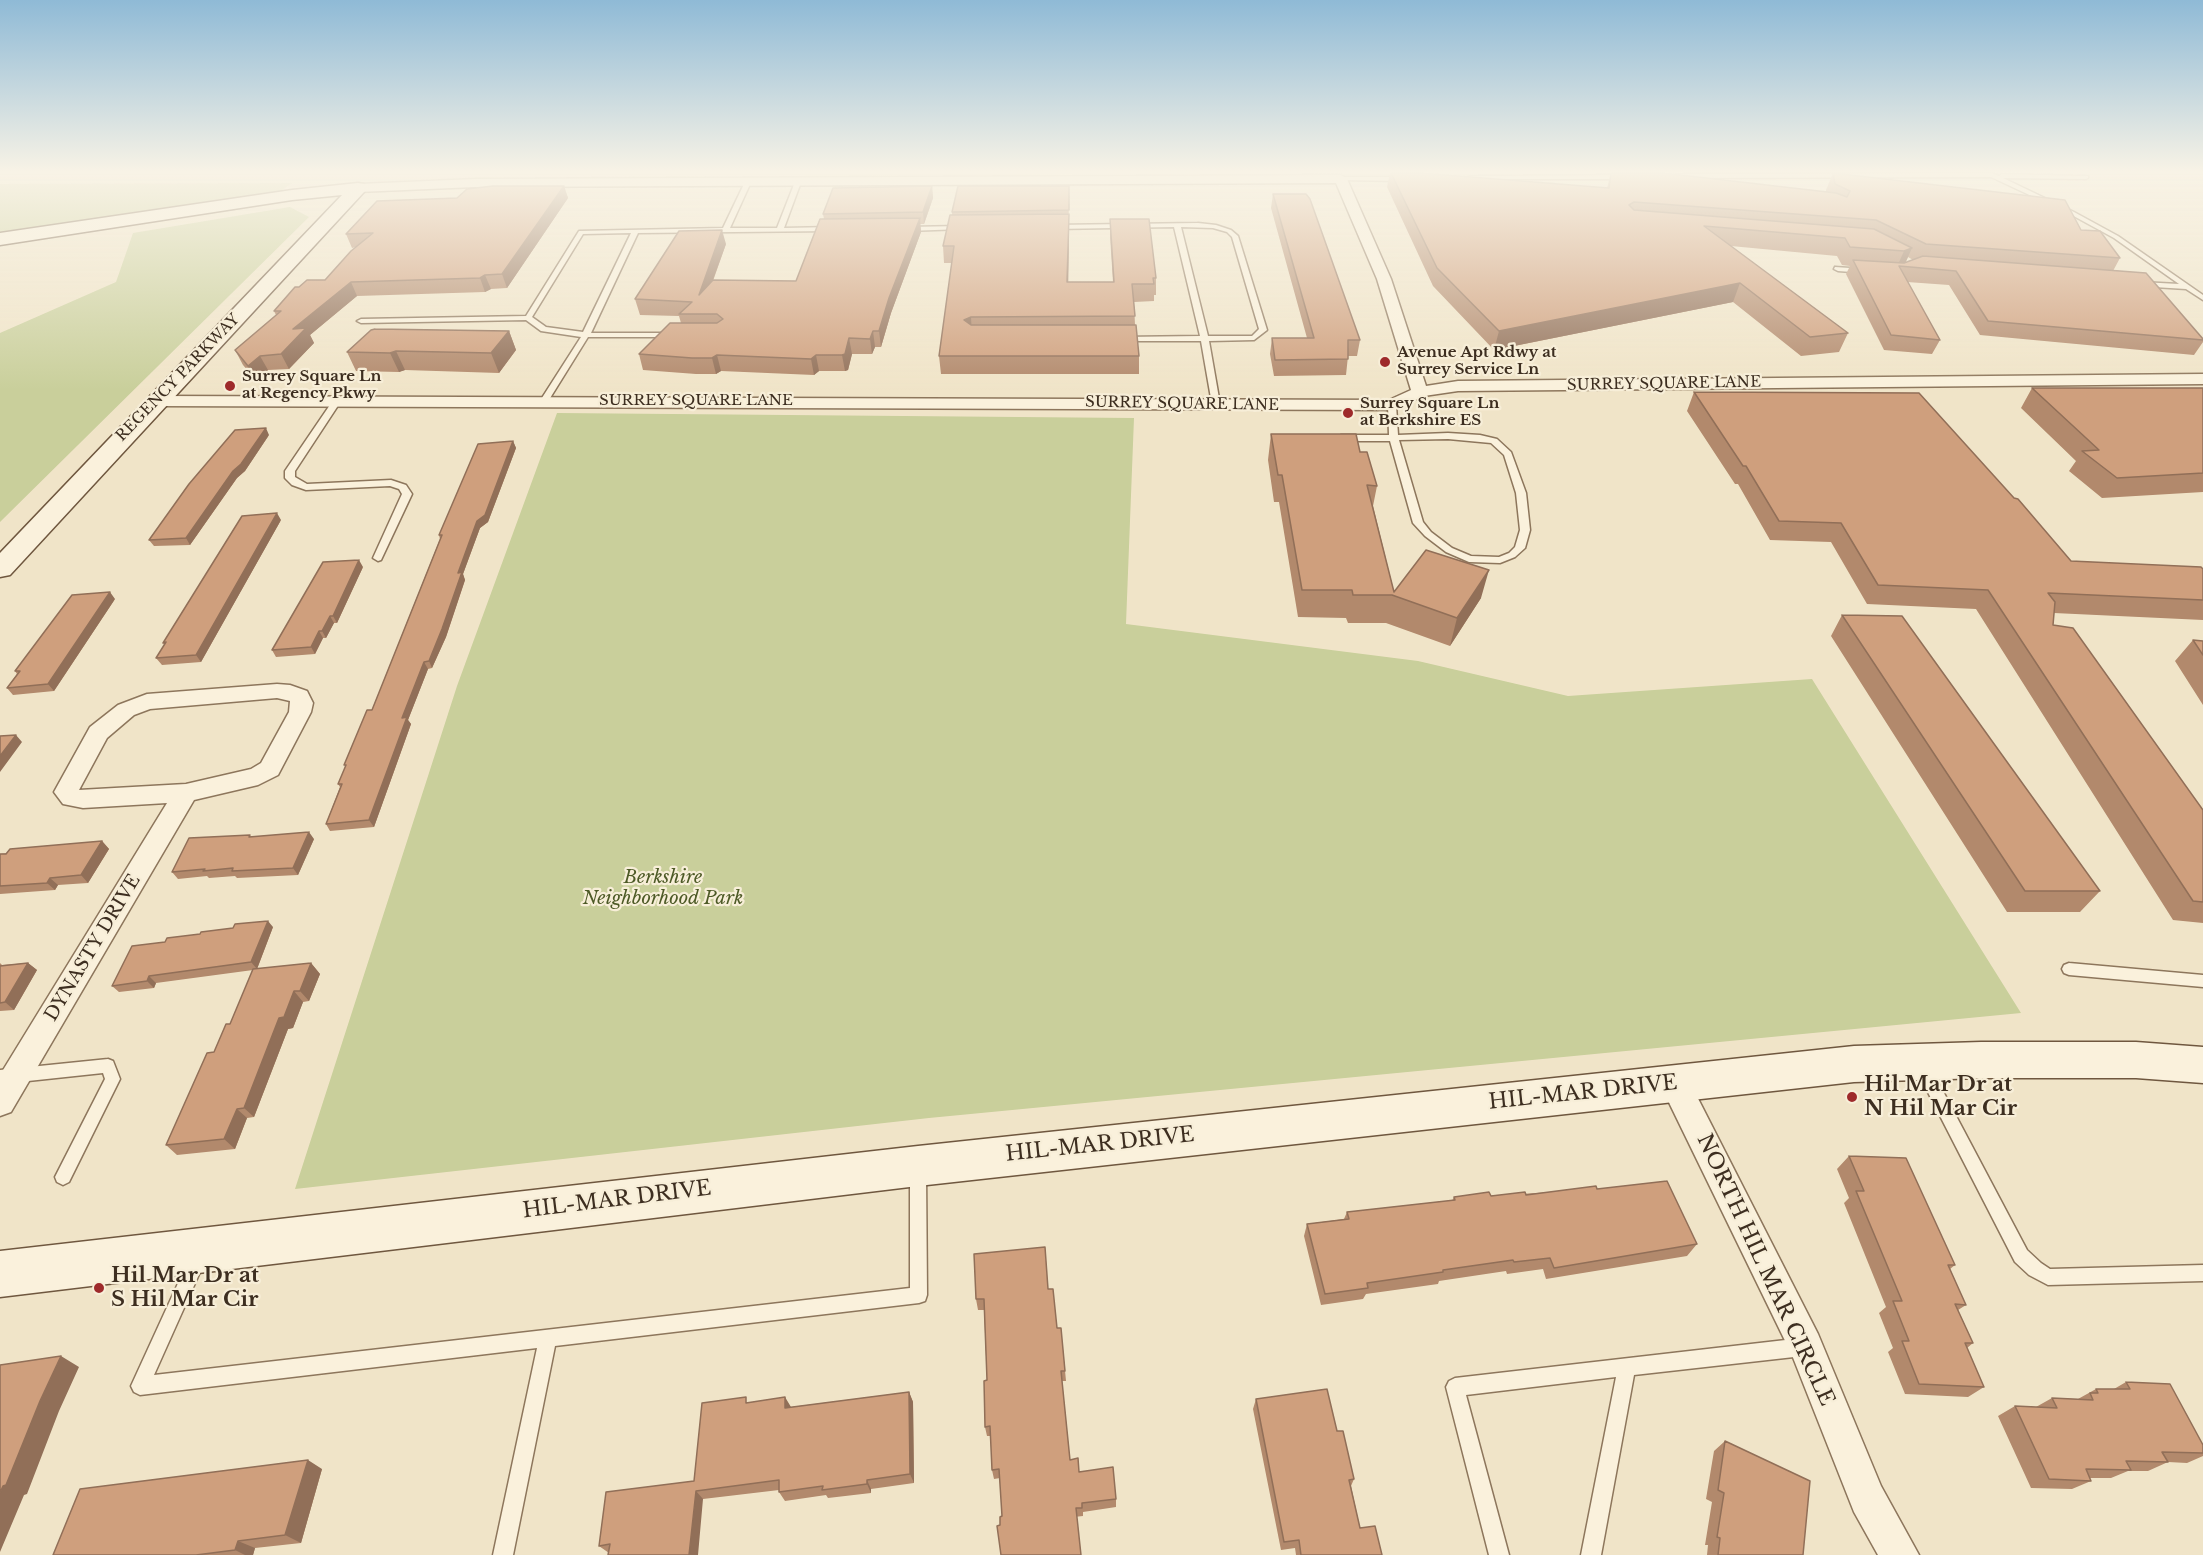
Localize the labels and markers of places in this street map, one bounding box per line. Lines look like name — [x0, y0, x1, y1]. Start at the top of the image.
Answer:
place label: Avenue Apt Rdwy at Surrey Service Ln — [1397, 344, 1557, 379]
marker: Avenue Apt Rdwy at Surrey Service Ln — [1378, 355, 1392, 369]
place label: Surrey Square Ln at Regency Pkwy — [242, 368, 381, 403]
marker: Surrey Square Ln at Regency Pkwy — [223, 379, 237, 393]
place label: Surrey Square Ln at Berkshire ES — [1360, 395, 1499, 430]
marker: Surrey Square Ln at Berkshire ES — [1341, 406, 1355, 420]
place label: Hil Mar Dr at N Hil Mar Cir — [1864, 1072, 2017, 1122]
marker: Hil Mar Dr at N Hil Mar Cir — [1845, 1090, 1859, 1104]
place label: Hil Mar Dr at S Hil Mar Cir — [111, 1263, 259, 1313]
marker: Hil Mar Dr at S Hil Mar Cir — [92, 1281, 106, 1295]

